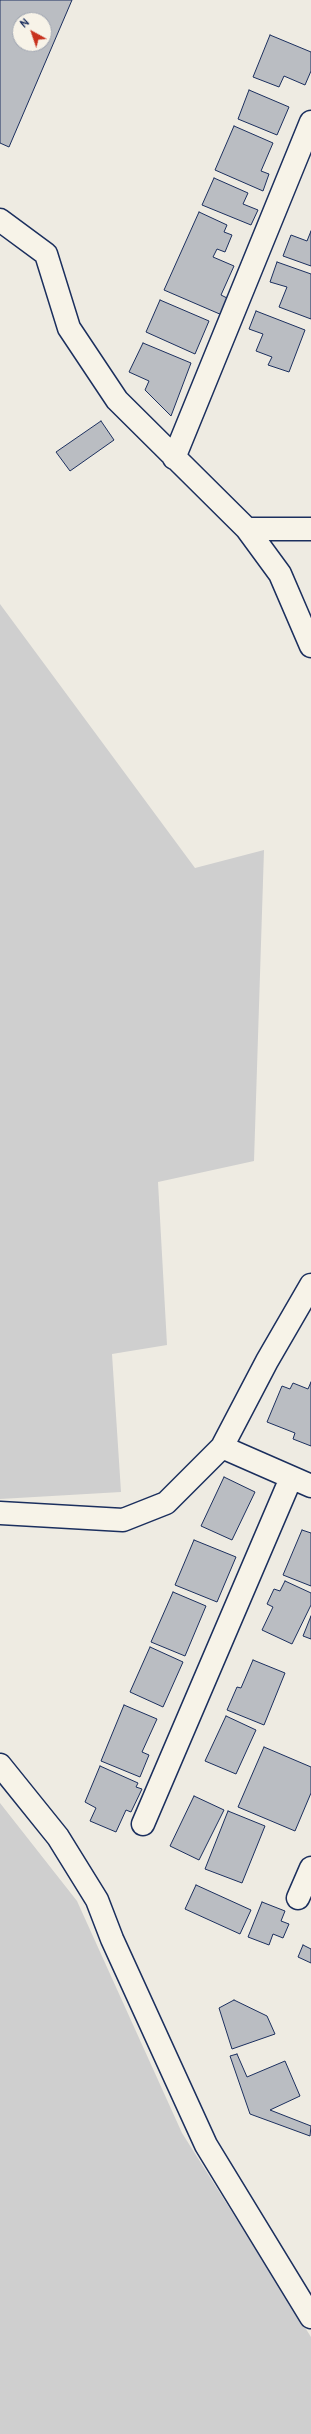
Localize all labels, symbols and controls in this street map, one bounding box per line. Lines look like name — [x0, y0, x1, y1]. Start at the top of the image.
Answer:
north arrow — [12, 12, 52, 52]
text: N — [18, 16, 32, 31]

